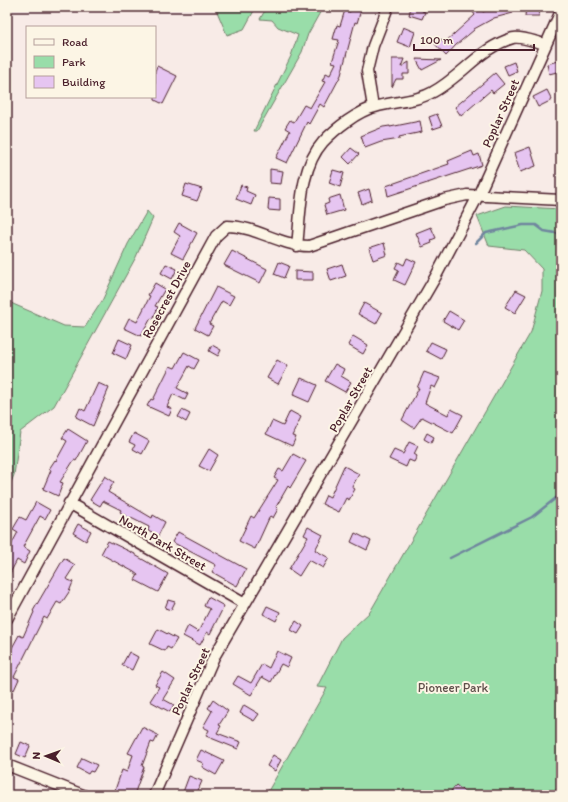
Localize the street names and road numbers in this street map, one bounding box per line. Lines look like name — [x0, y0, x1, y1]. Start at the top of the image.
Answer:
street label: Poplar Street — [479, 77, 522, 150]
street label: Rosecrest Drive — [139, 258, 194, 341]
street label: Poplar Street — [326, 364, 375, 435]
street label: North Park Street — [116, 511, 209, 574]
street label: Poplar Street — [168, 645, 213, 718]

